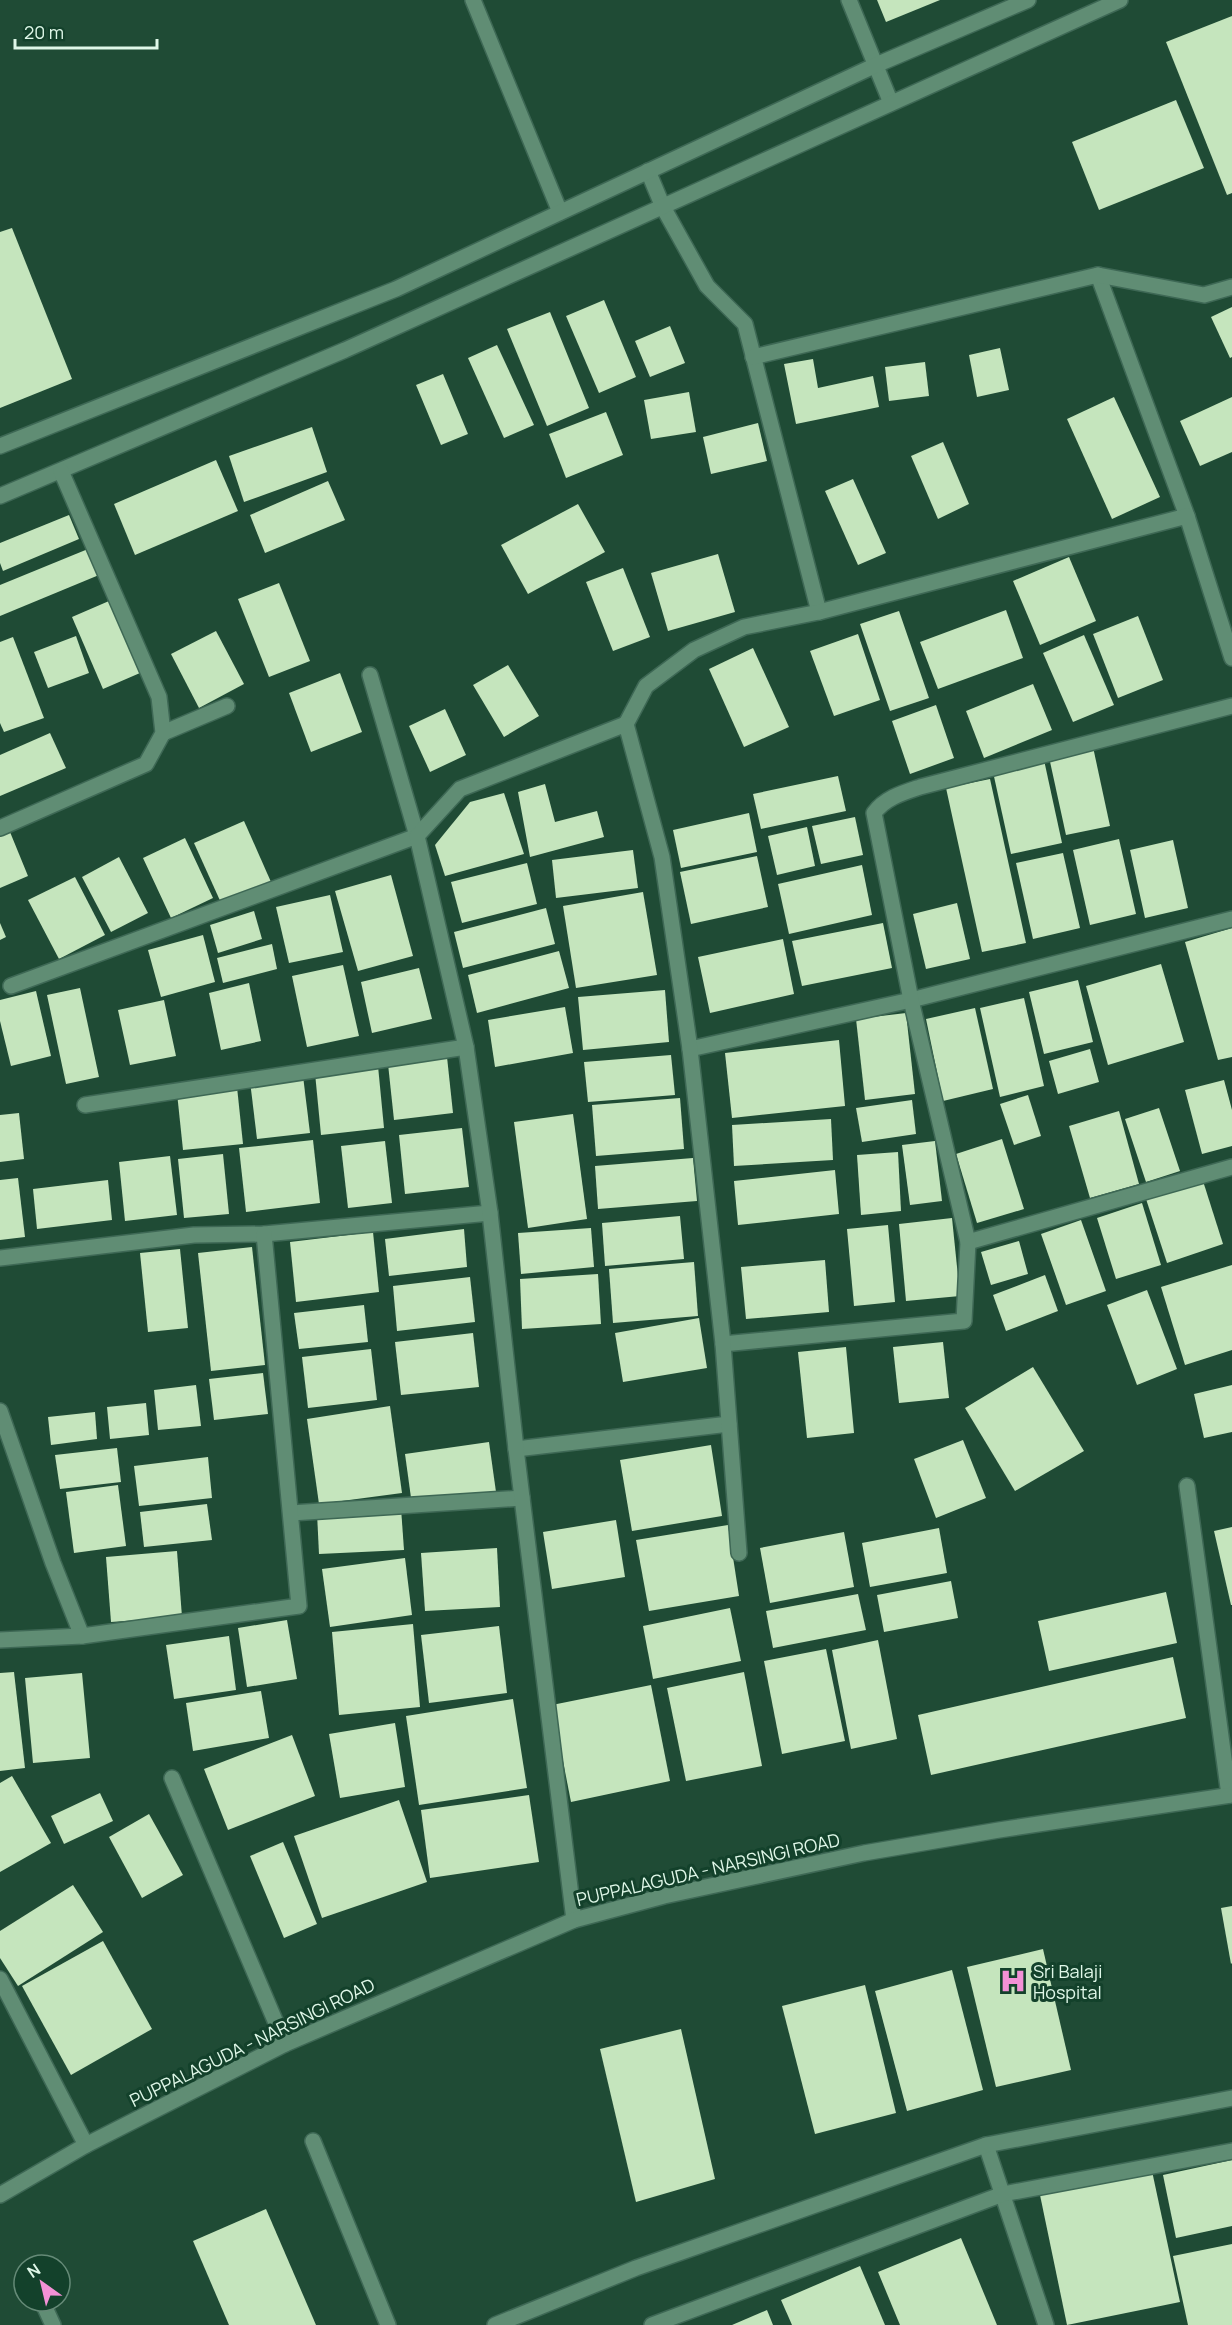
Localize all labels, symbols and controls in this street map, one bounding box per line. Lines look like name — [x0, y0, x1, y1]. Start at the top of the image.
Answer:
scale bar — [15, 12, 158, 50]
text: 20 m — [24, 20, 64, 44]
street label: PUPPALAGUDA - NARSINGI ROAD — [574, 1827, 842, 1911]
place label: Sri Balaji Hospital — [1033, 1959, 1102, 2004]
hospital icon: Sri Balaji Hospital — [998, 1966, 1028, 1996]
street label: PUPPALAGUDA - NARSINGI ROAD — [125, 1972, 379, 2112]
north arrow — [12, 2253, 72, 2313]
text: N — [23, 2258, 45, 2283]

